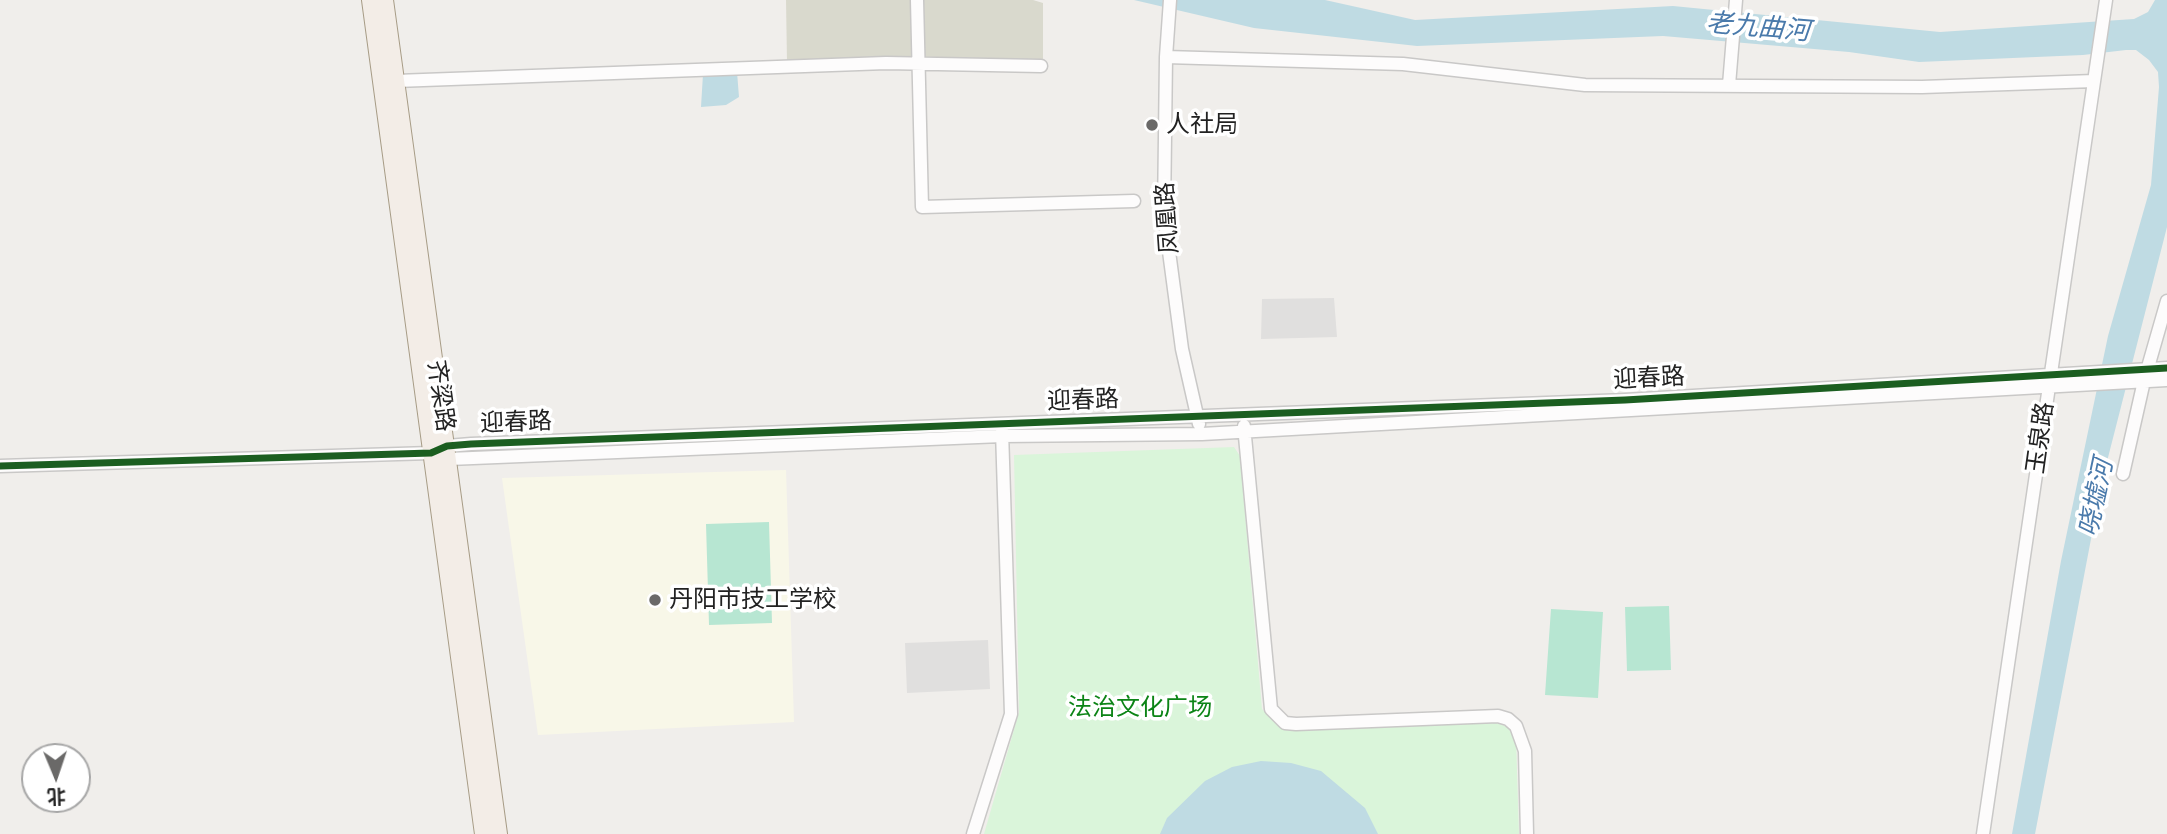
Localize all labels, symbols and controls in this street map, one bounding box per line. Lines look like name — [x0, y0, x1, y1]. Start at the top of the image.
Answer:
water label: 老九曲河 — [1705, 8, 1811, 48]
place label: 人社局 — [1166, 111, 1238, 139]
marker: 人社局 — [1144, 117, 1160, 133]
street label: 凤凰路 — [1151, 181, 1185, 255]
street label: 齐梁路 — [421, 358, 459, 434]
street label: 迎春路 — [1612, 363, 1686, 395]
street label: 迎春路 — [1047, 385, 1119, 417]
street label: 玉泉路 — [2022, 400, 2060, 476]
street label: 迎春路 — [480, 407, 552, 439]
water label: 哓墟河 — [2074, 457, 2120, 539]
place label: 丹阳市技工学校 — [669, 586, 837, 614]
marker: 丹阳市技工学校 — [647, 592, 663, 608]
park label: 法治文化广场 — [1068, 694, 1212, 722]
north arrow — [21, 743, 91, 813]
text: 北 — [47, 784, 67, 810]

